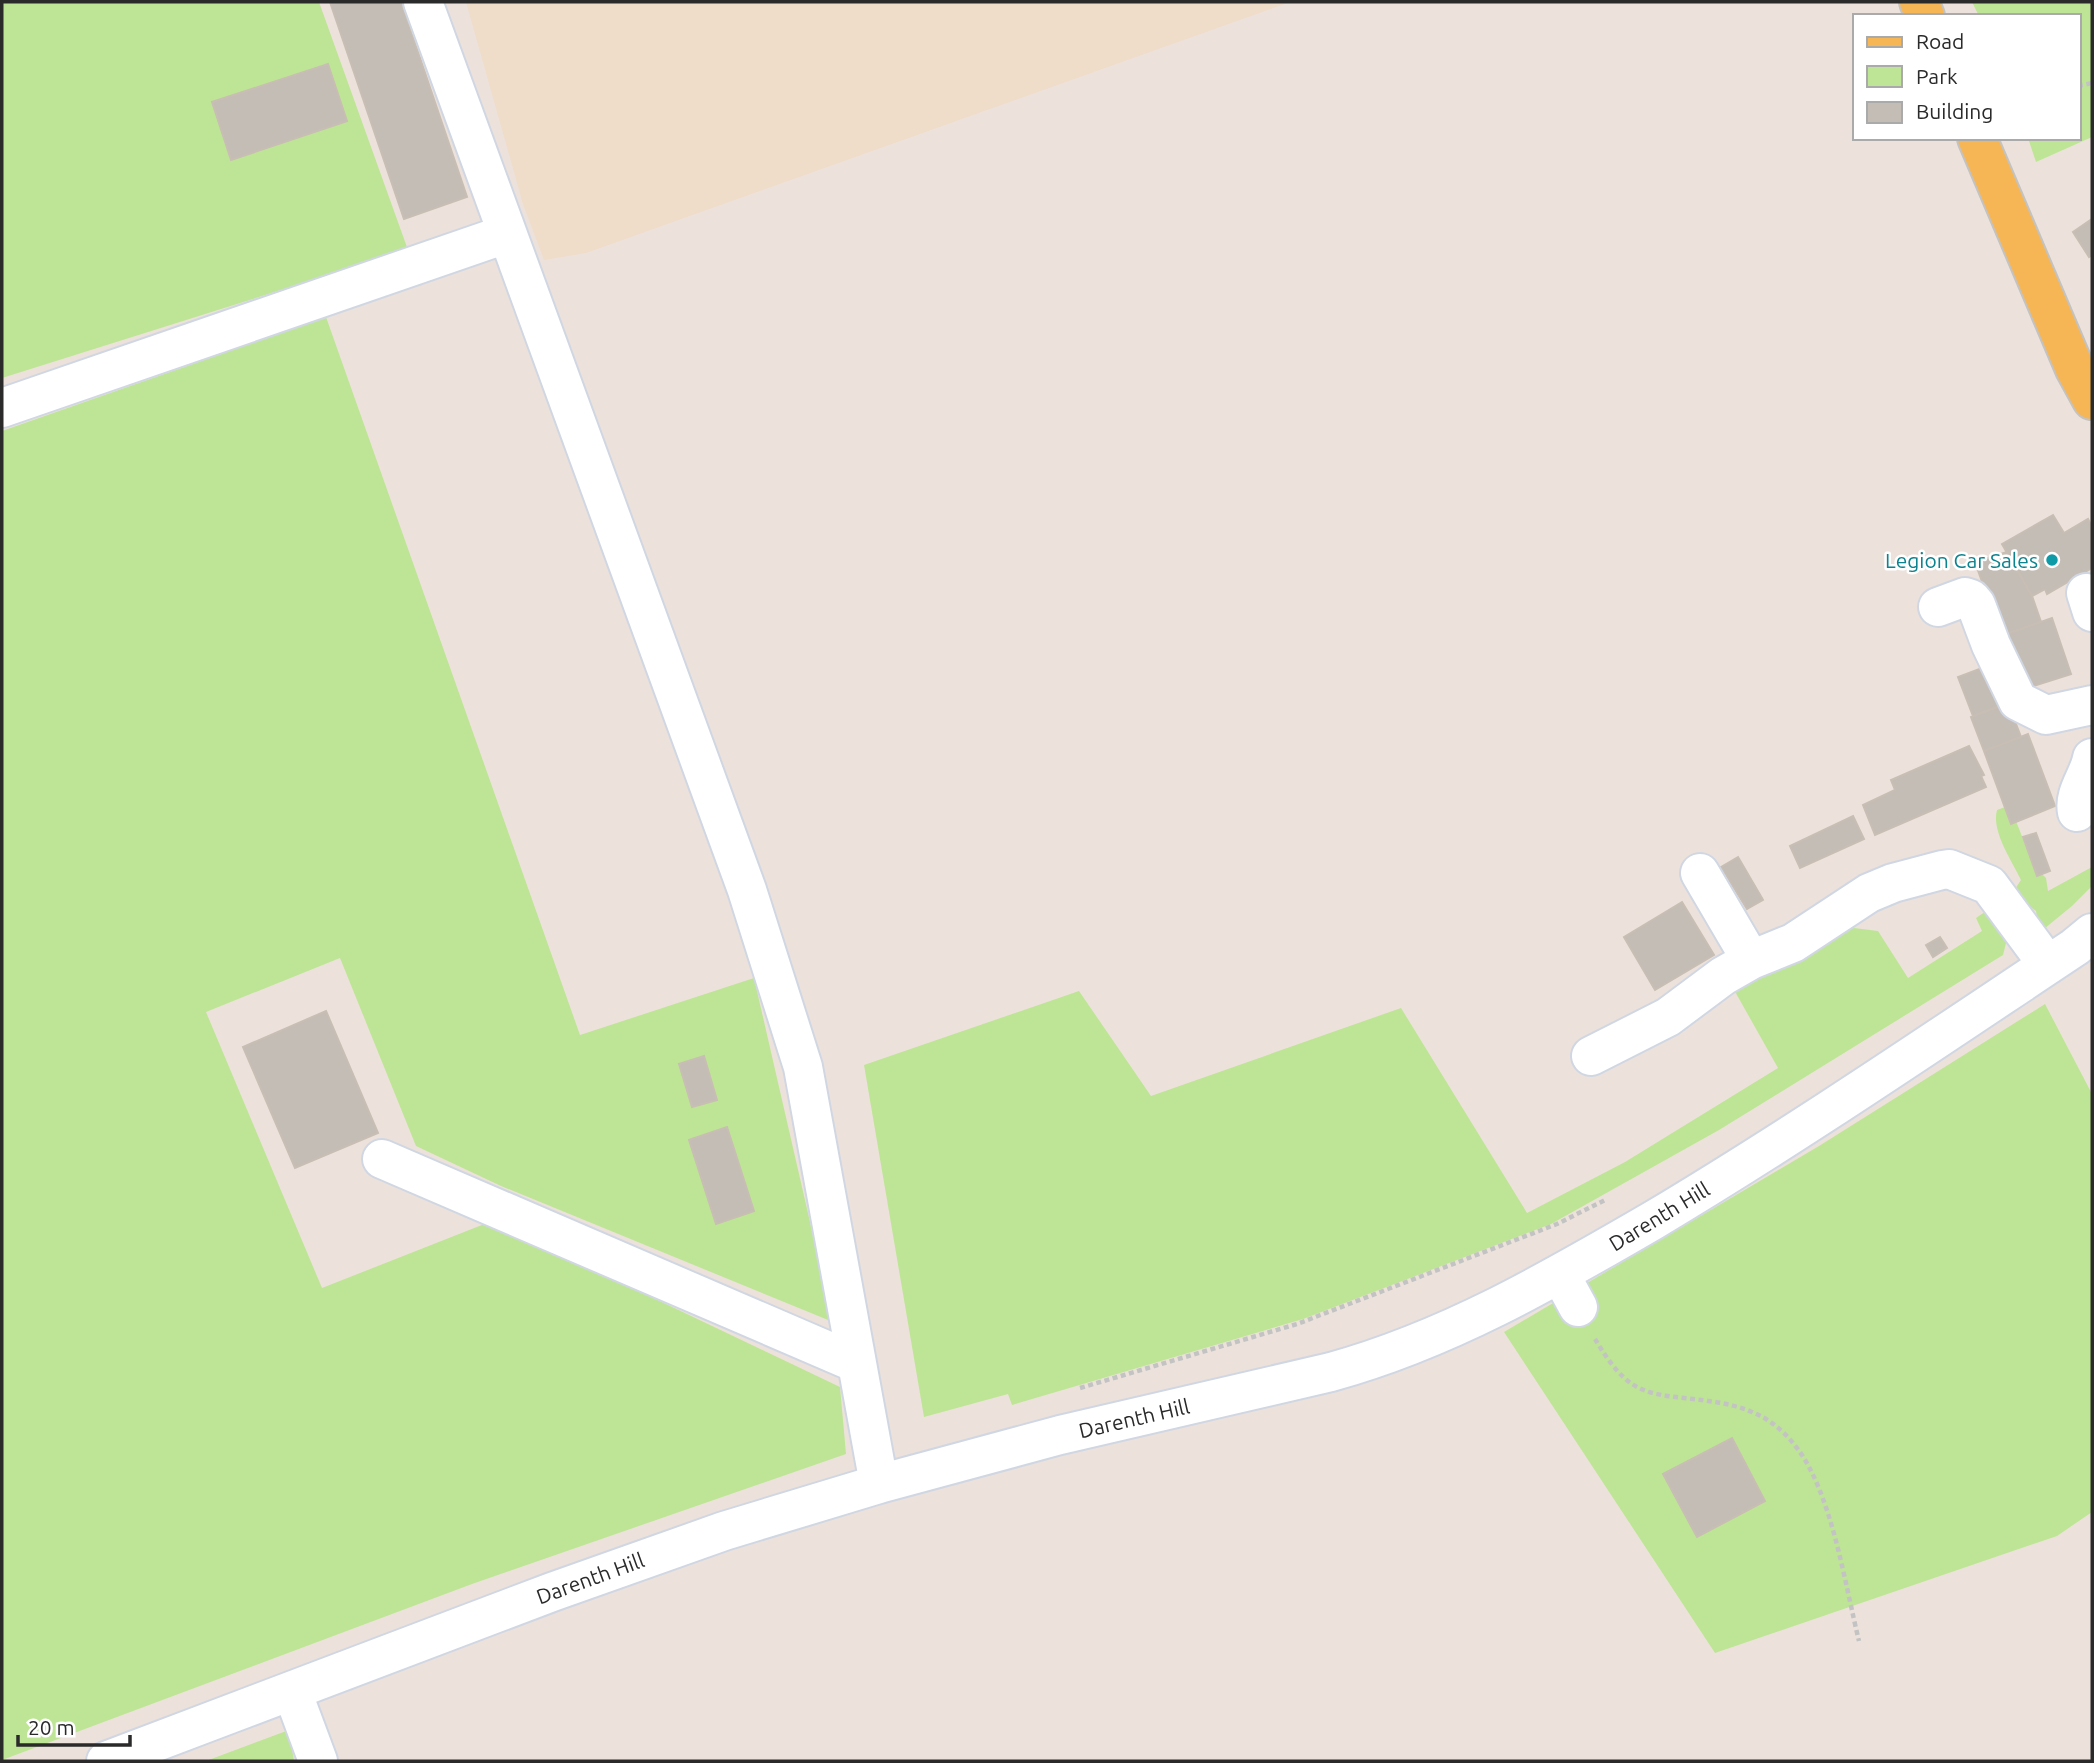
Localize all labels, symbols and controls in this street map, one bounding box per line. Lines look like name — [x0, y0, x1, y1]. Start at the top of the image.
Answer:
legend — [1853, 14, 2080, 140]
text: Road — [1916, 29, 1964, 53]
text: Park — [1916, 64, 1958, 88]
text: Building — [1916, 99, 1993, 123]
place label: Legion Car Sales — [1885, 548, 2038, 572]
marker: Legion Car Sales — [2044, 552, 2060, 568]
street label: Darenth Hill — [1604, 1177, 1714, 1255]
street label: Darenth Hill — [1076, 1394, 1192, 1442]
street label: Darenth Hill — [533, 1547, 647, 1609]
scale bar — [18, 1704, 130, 1748]
text: 20 m — [28, 1715, 75, 1739]

